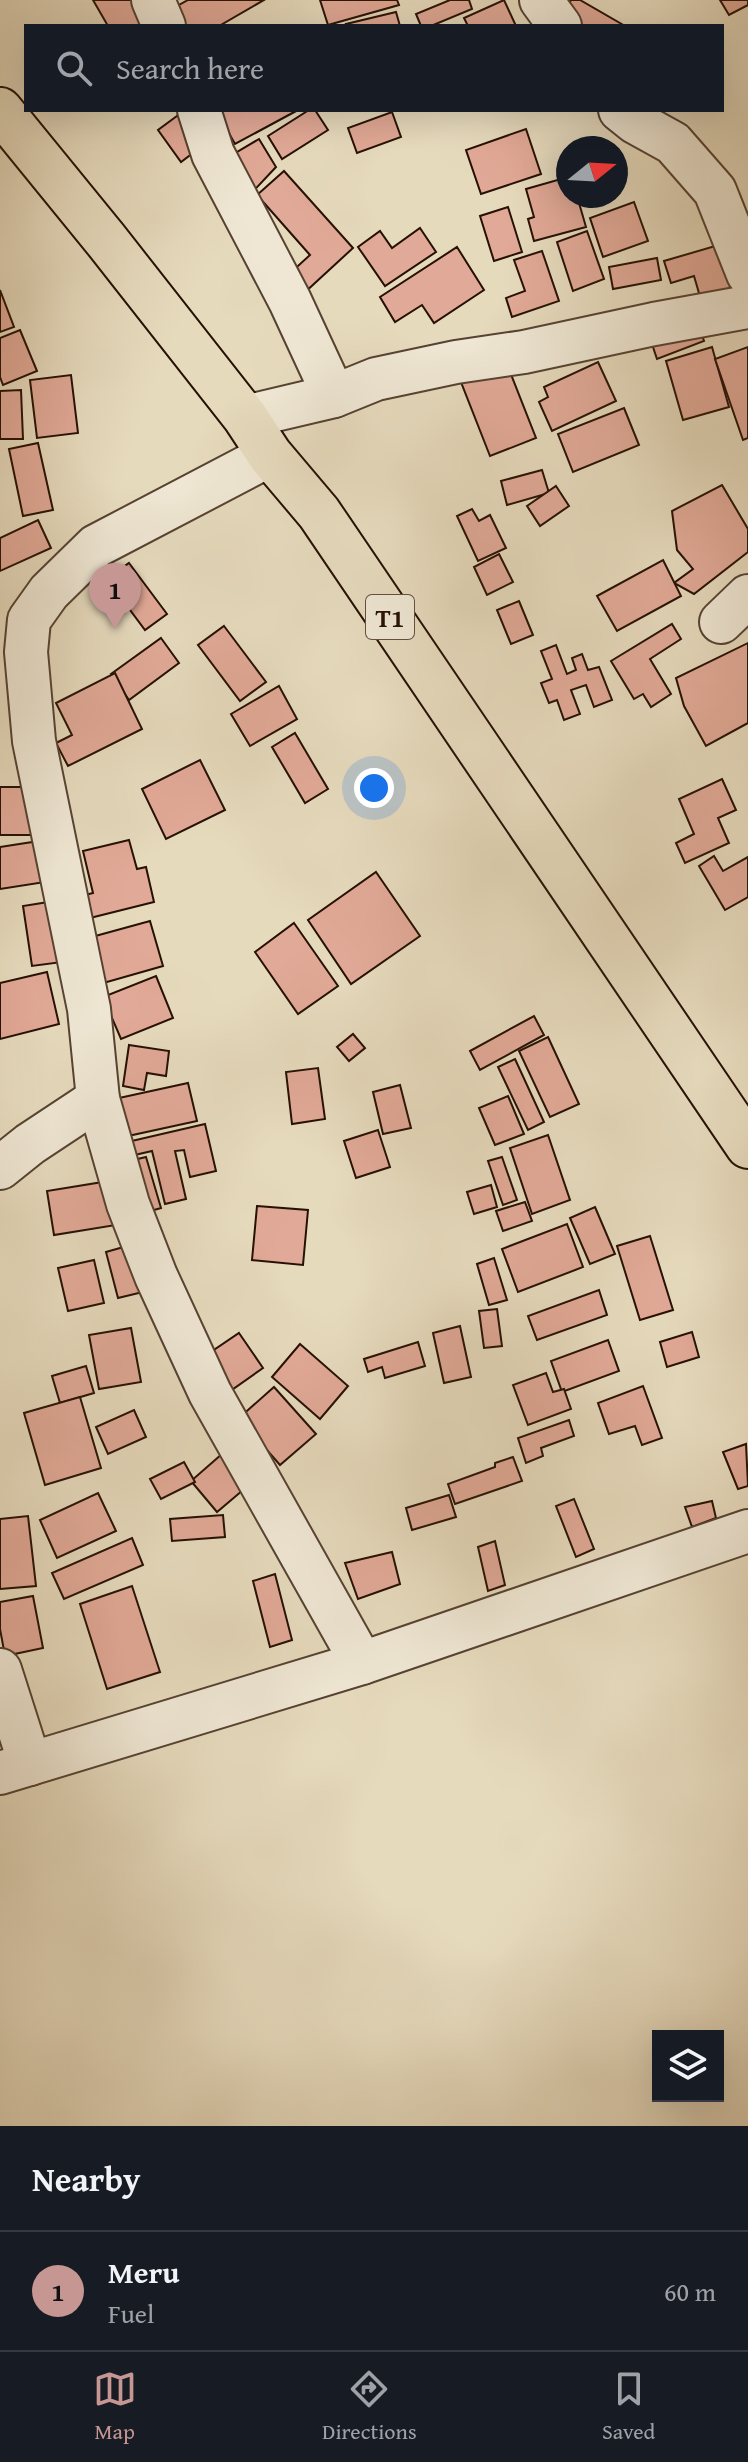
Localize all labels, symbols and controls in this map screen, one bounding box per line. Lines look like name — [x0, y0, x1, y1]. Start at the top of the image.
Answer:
search box — [24, 24, 724, 112]
icon: search — [52, 46, 96, 90]
text: Search here — [116, 46, 264, 90]
north arrow — [556, 136, 628, 208]
pin: 1 — [89, 563, 141, 629]
road number: T1 — [366, 595, 414, 639]
your location — [354, 768, 394, 808]
map controls — [652, 2030, 724, 2102]
button: layers — [652, 2030, 724, 2102]
text: Nearby — [32, 2154, 141, 2203]
text: Meru — [108, 2250, 180, 2294]
text: 1 — [51, 2272, 65, 2311]
text: 60 m — [664, 2272, 716, 2311]
text: Fuel — [108, 2294, 154, 2333]
tab: Map — [93, 2367, 137, 2447]
tab: Directions — [322, 2367, 417, 2447]
tab: Saved — [602, 2367, 655, 2447]

